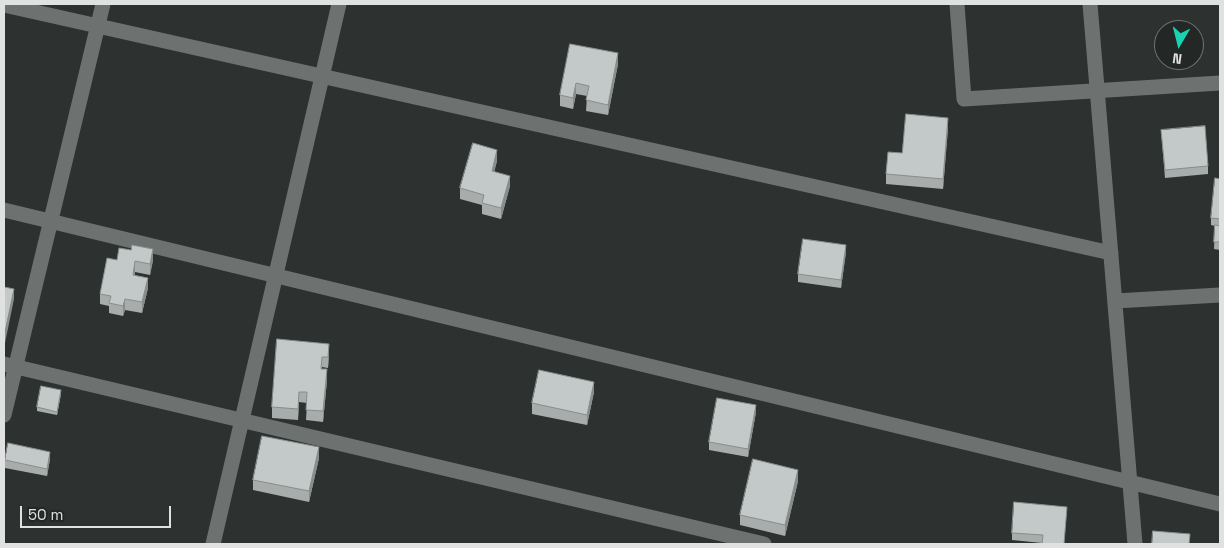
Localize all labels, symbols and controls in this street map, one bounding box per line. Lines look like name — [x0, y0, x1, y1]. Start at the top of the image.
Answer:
north arrow — [1154, 20, 1204, 70]
text: N — [1171, 49, 1183, 68]
scale bar — [22, 496, 174, 528]
text: 50 m — [28, 505, 63, 524]

